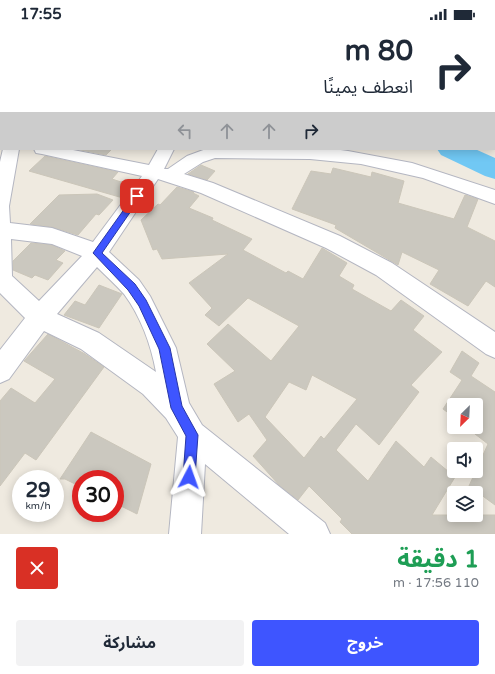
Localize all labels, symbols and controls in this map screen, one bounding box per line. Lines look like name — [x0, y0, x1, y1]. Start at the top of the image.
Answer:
text: 17:55 — [20, 5, 62, 23]
text: 80 m — [345, 34, 413, 68]
icon: right — [427, 44, 479, 96]
text: انعطف يمينًا — [323, 76, 413, 98]
icon: left — [174, 120, 196, 142]
icon: ahead — [216, 120, 238, 142]
icon: ahead — [258, 120, 280, 142]
icon: right — [300, 120, 322, 142]
pin — [120, 179, 154, 213]
icon: arrive — [126, 185, 148, 207]
north arrow — [447, 398, 483, 434]
map controls — [447, 398, 483, 522]
button: sound — [447, 442, 483, 478]
position arrow — [168, 456, 210, 498]
speed limit sign: 30 — [72, 470, 124, 522]
text: 29 — [25, 479, 51, 503]
button: layers — [447, 486, 483, 522]
text: km/h — [25, 500, 51, 512]
text: 1 دقيقة — [397, 545, 479, 574]
button: close — [16, 547, 58, 589]
text: 110 m · 17:56 — [393, 575, 479, 591]
button: مشاركة — [16, 620, 244, 666]
button: خروج — [252, 620, 479, 666]

